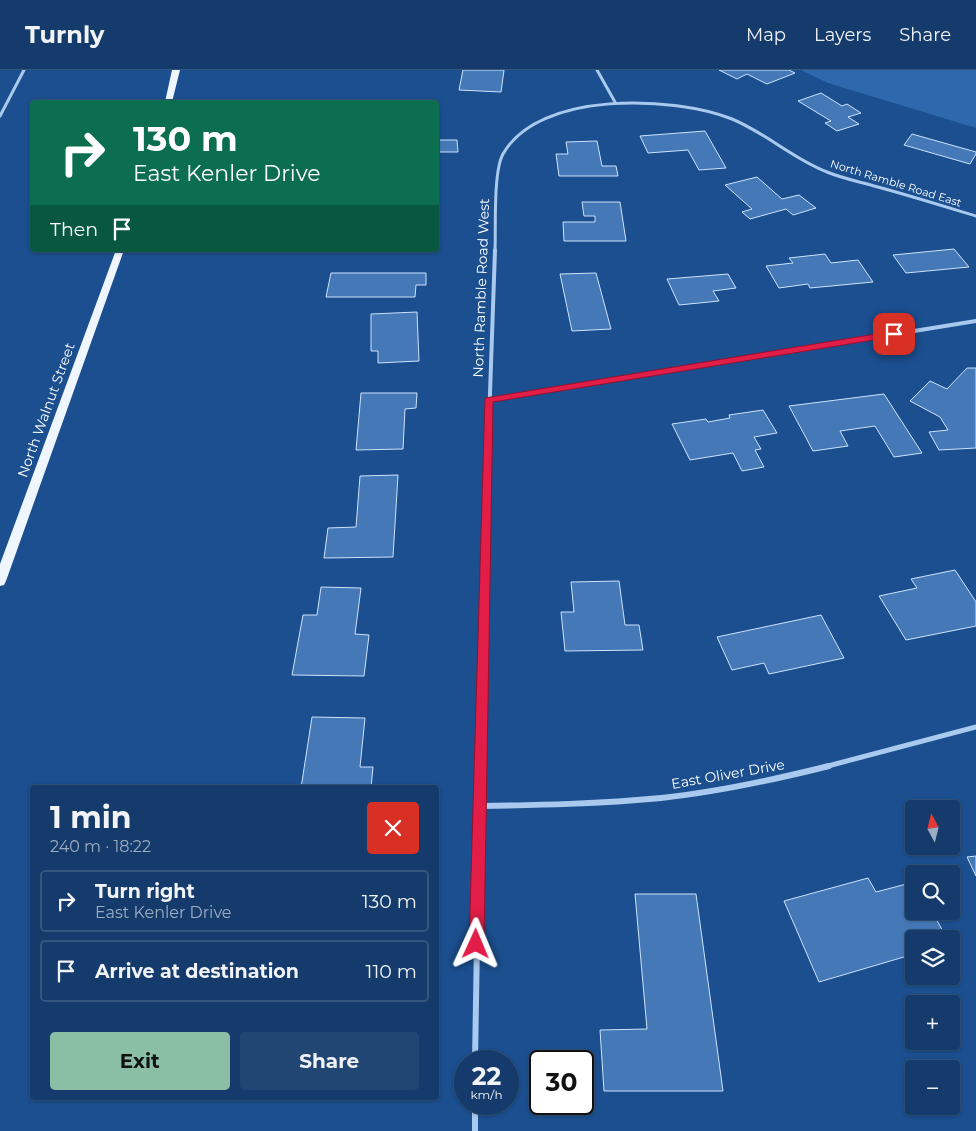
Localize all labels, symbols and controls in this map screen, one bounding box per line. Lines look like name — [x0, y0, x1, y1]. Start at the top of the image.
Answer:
text: Turnly — [25, 20, 104, 49]
text: Map — [746, 24, 786, 46]
text: Layers — [814, 24, 871, 46]
text: Share — [899, 24, 951, 46]
text: 130 m — [133, 117, 238, 160]
icon: right — [50, 120, 115, 185]
street label: North Ramble Road East — [829, 156, 964, 210]
text: East Kenler Drive — [133, 160, 321, 187]
street label: North Ramble Road West — [469, 198, 493, 378]
icon: arrive — [108, 215, 136, 243]
text: Then — [50, 218, 98, 241]
pin — [873, 313, 915, 355]
icon: arrive — [880, 320, 908, 348]
street label: North Walnut Street — [13, 340, 79, 480]
street label: East Oliver Drive — [670, 755, 786, 793]
text: 1 min — [50, 799, 131, 836]
north arrow — [905, 800, 960, 855]
map controls — [905, 800, 960, 1115]
button: close — [367, 802, 419, 854]
text: 240 m · 18:22 — [50, 837, 151, 856]
button: search — [905, 865, 960, 920]
text: Turn right — [95, 880, 195, 903]
icon: right — [52, 887, 80, 915]
text: 130 m — [362, 890, 417, 913]
text: East Kenler Drive — [95, 903, 231, 922]
position arrow — [449, 917, 501, 969]
button: layers — [905, 930, 960, 985]
icon: arrive — [52, 957, 80, 985]
text: Arrive at destination — [95, 960, 299, 983]
text: 110 m — [366, 960, 417, 983]
button: + — [905, 995, 960, 1050]
button: Exit — [50, 1032, 230, 1090]
button: Share — [240, 1032, 419, 1090]
speed limit sign: 30 — [529, 1050, 594, 1115]
button: − — [905, 1060, 960, 1115]
text: 22 — [472, 1061, 501, 1091]
text: km/h — [470, 1087, 503, 1102]

